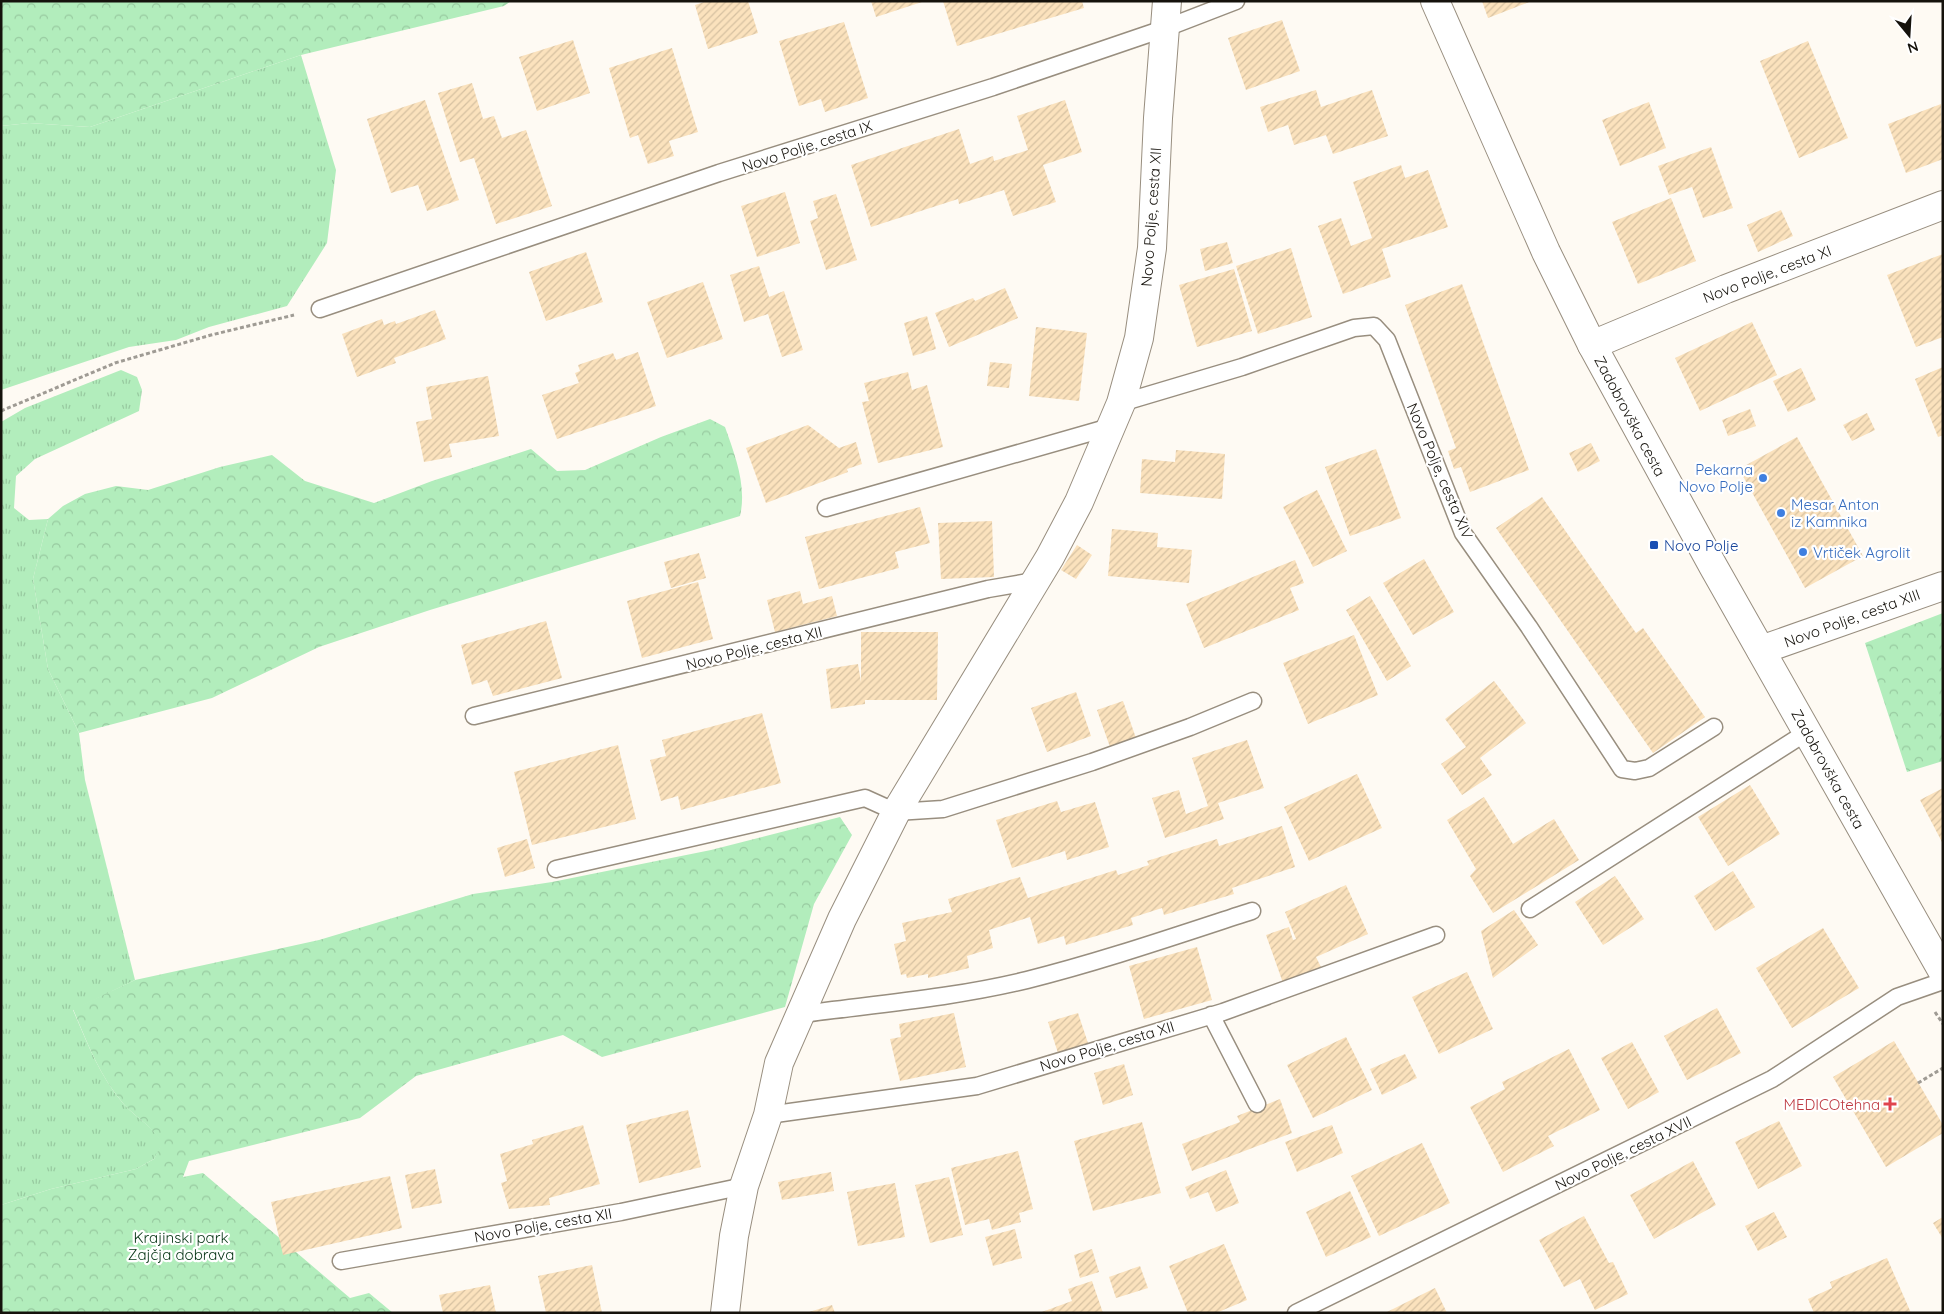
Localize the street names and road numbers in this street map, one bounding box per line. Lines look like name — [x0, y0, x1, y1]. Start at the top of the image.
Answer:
street label: Novo Polje, cesta IX — [739, 116, 875, 176]
street label: Novo Polje, cesta XII — [1137, 147, 1165, 287]
street label: Novo Polje, cesta XI — [1700, 241, 1834, 307]
street label: Zadobrovška cesta — [1590, 352, 1670, 480]
street label: Novo Polje, cesta XIV — [1403, 400, 1477, 542]
street label: Novo Polje, cesta XIII — [1781, 585, 1923, 651]
street label: Novo Polje, cesta XII — [684, 622, 824, 674]
street label: Zadobrovška cesta — [1787, 706, 1869, 832]
street label: Novo Polje, cesta XII — [1037, 1016, 1177, 1076]
street label: Novo Polje, cesta XVII — [1552, 1112, 1694, 1194]
street label: Novo Polje, cesta XII — [473, 1204, 613, 1246]

